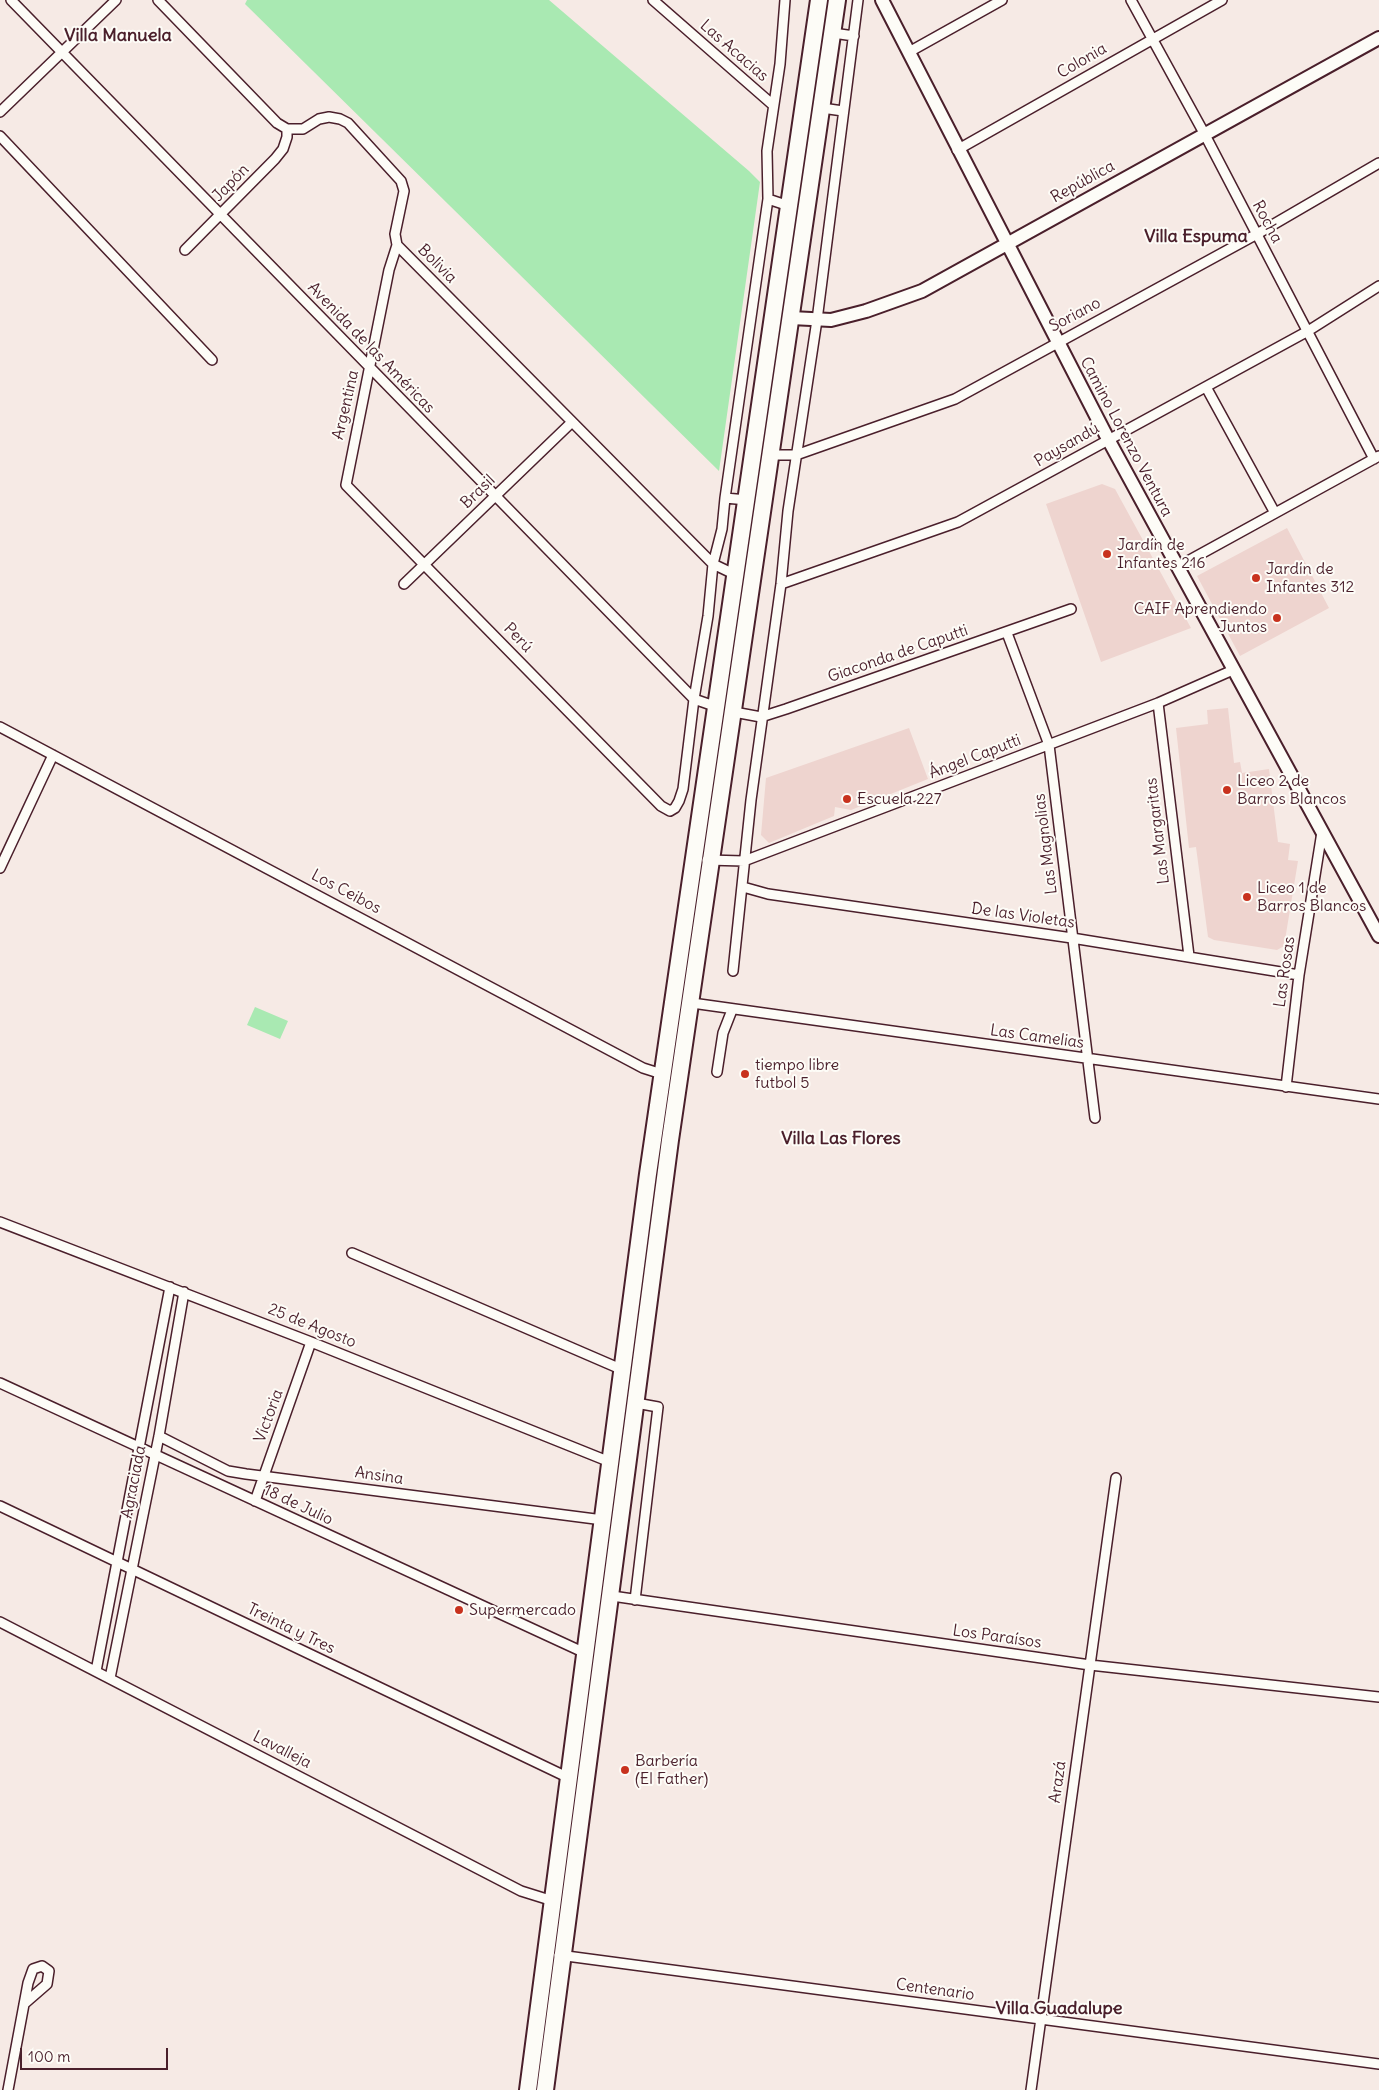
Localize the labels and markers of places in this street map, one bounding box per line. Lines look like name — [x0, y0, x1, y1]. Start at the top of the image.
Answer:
place label: Jardín de Infantes 216 — [1117, 535, 1206, 573]
marker: Jardín de Infantes 216 — [1101, 548, 1113, 560]
place label: Jardín de Infantes 312 — [1266, 559, 1354, 597]
marker: Jardín de Infantes 312 — [1250, 572, 1262, 584]
place label: CAIF Aprendiendo Juntos — [1134, 599, 1267, 637]
marker: CAIF Aprendiendo Juntos — [1271, 612, 1283, 624]
place label: Liceo 2 de Barros Blancos — [1237, 771, 1346, 809]
marker: Liceo 2 de Barros Blancos — [1221, 784, 1233, 796]
place label: Escuela 227 — [857, 789, 942, 809]
marker: Escuela 227 — [841, 793, 853, 805]
place label: Liceo 1 de Barros Blancos — [1257, 878, 1366, 916]
marker: Liceo 1 de Barros Blancos — [1241, 891, 1253, 903]
place label: tiempo libre futbol 5 — [755, 1055, 839, 1093]
marker: tiempo libre futbol 5 — [739, 1068, 751, 1080]
place label: Supermercado — [469, 1600, 576, 1620]
marker: Supermercado — [453, 1604, 465, 1616]
place label: Barbería (El Father) — [635, 1751, 708, 1789]
marker: Barbería (El Father) — [619, 1764, 631, 1776]

